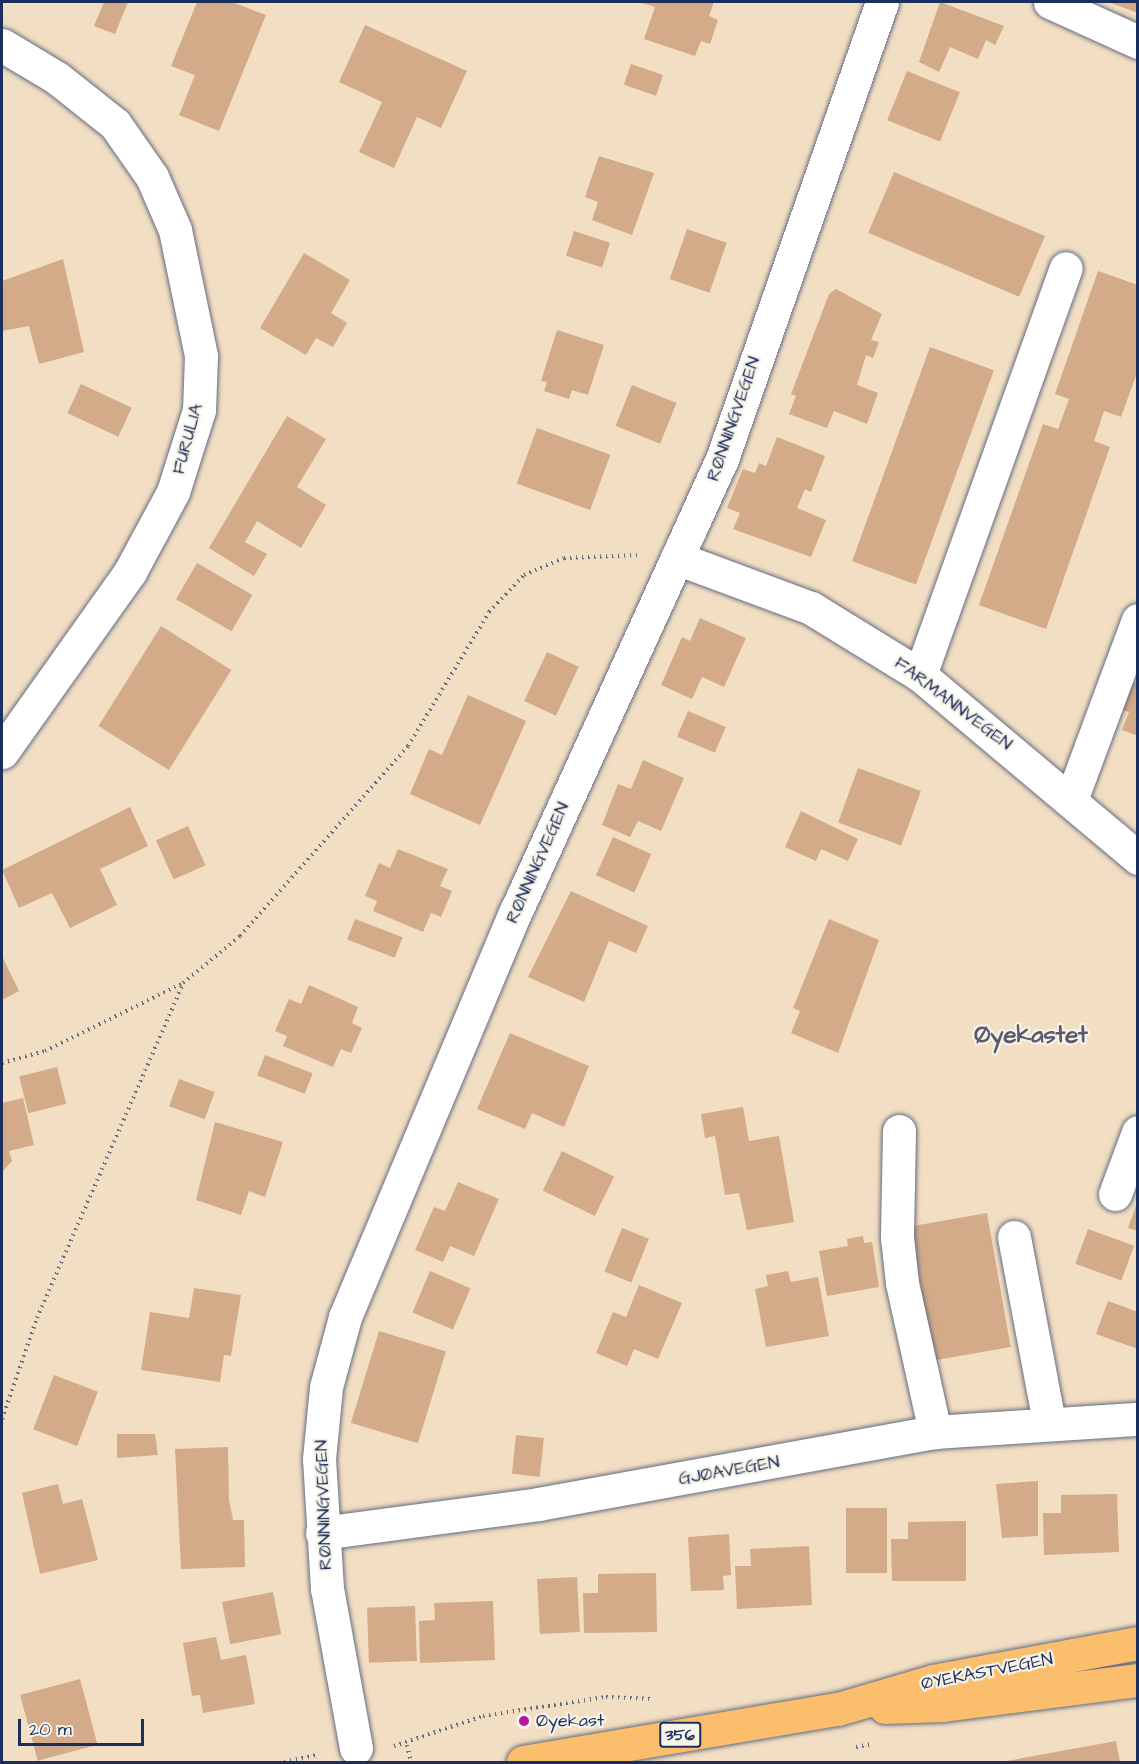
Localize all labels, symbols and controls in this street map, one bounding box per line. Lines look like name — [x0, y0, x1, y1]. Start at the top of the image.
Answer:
street label: RØNNINGVEGEN — [703, 354, 765, 484]
street label: FURULIA — [168, 401, 208, 477]
street label: FARMANNVEGEN — [890, 653, 1016, 755]
street label: RØNNINGVEGEN — [502, 799, 574, 927]
district label: Øyekastet — [974, 1022, 1088, 1050]
street label: RØNNINGVEGEN — [311, 1440, 337, 1570]
street label: GJØAVEGEN — [677, 1452, 781, 1490]
street label: ØYEKASTVEGEN — [919, 1649, 1055, 1695]
scale bar — [21, 1707, 147, 1745]
place label: Øyekast — [536, 1710, 604, 1732]
marker: Øyekast — [517, 1714, 531, 1728]
text: 20 m — [29, 1717, 72, 1742]
road number: 356 — [659, 1722, 701, 1748]

